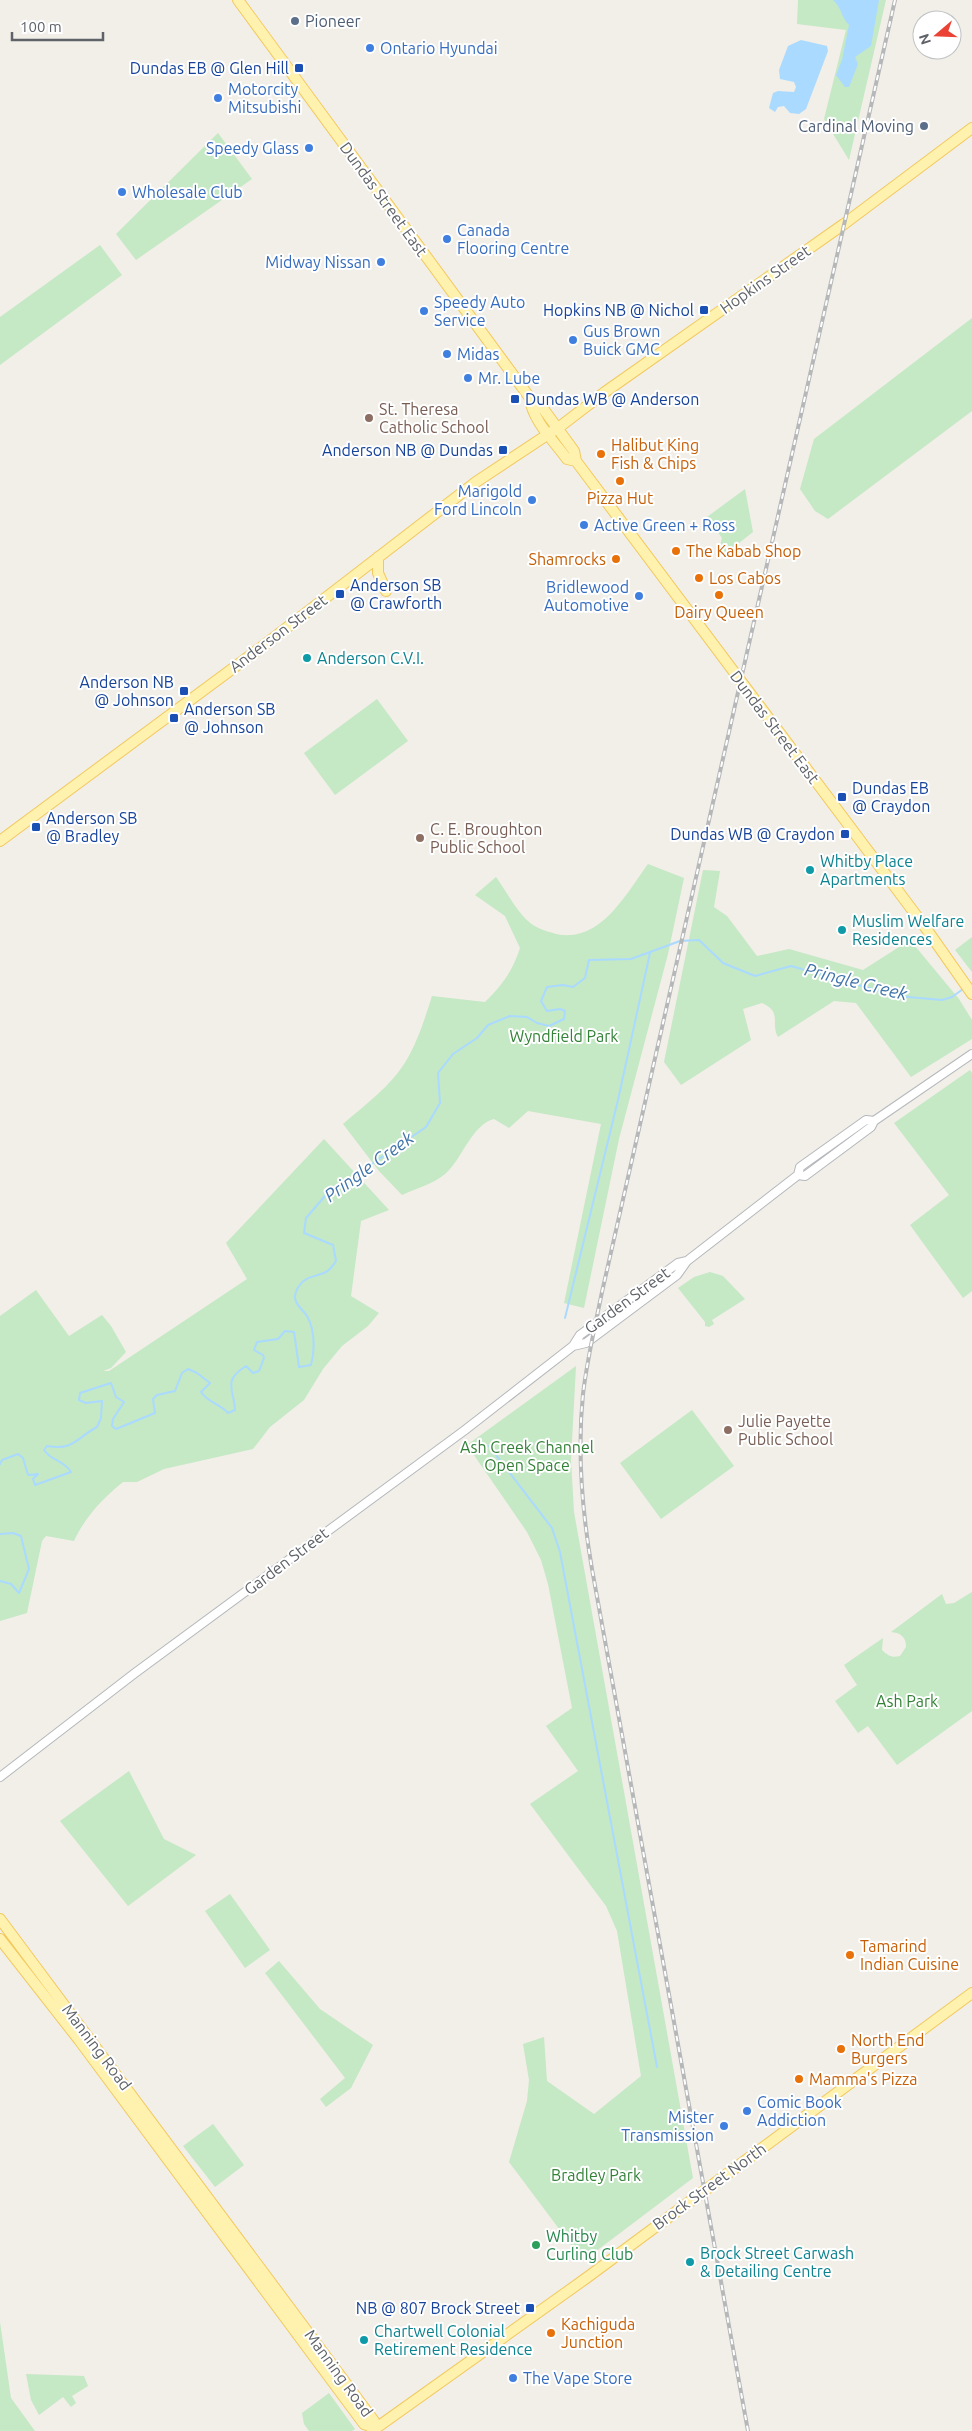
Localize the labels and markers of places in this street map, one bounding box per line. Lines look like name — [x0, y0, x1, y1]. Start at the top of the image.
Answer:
place label: Pioneer — [305, 12, 361, 30]
marker: Pioneer — [289, 15, 301, 27]
place label: Ontario Hyundai — [380, 39, 498, 57]
marker: Ontario Hyundai — [364, 42, 376, 54]
place label: Dundas EB @ Glen Hill — [130, 59, 289, 77]
marker: Dundas EB @ Glen Hill — [293, 62, 305, 74]
place label: Motorcity Mitsubishi — [228, 80, 301, 116]
marker: Motorcity Mitsubishi — [212, 92, 224, 104]
place label: Cardinal Moving — [798, 117, 914, 135]
marker: Cardinal Moving — [918, 120, 930, 132]
place label: Speedy Glass — [206, 139, 299, 157]
marker: Speedy Glass — [303, 142, 315, 154]
place label: Wholesale Club — [132, 183, 243, 201]
marker: Wholesale Club — [116, 186, 128, 198]
place label: Canada Flooring Centre — [457, 221, 569, 257]
marker: Canada Flooring Centre — [441, 233, 453, 245]
place label: Midway Nissan — [265, 253, 371, 271]
marker: Midway Nissan — [375, 256, 387, 268]
place label: Speedy Auto Service — [434, 293, 525, 329]
place label: Hopkins NB @ Nichol — [543, 301, 694, 319]
marker: Hopkins NB @ Nichol — [698, 304, 710, 316]
marker: Speedy Auto Service — [418, 305, 430, 317]
place label: Gus Brown Buick GMC — [583, 322, 660, 358]
marker: Gus Brown Buick GMC — [567, 334, 579, 346]
place label: Midas — [457, 345, 499, 363]
marker: Midas — [441, 348, 453, 360]
place label: Mr. Lube — [478, 369, 540, 387]
marker: Mr. Lube — [462, 372, 474, 384]
place label: Dundas WB @ Anderson — [525, 390, 699, 408]
marker: Dundas WB @ Anderson — [509, 393, 521, 405]
place label: St. Theresa Catholic School — [379, 400, 489, 436]
marker: St. Theresa Catholic School — [363, 412, 375, 424]
place label: Halibut King Fish & Chips — [611, 436, 699, 472]
place label: Anderson NB @ Dundas — [322, 441, 493, 459]
marker: Anderson NB @ Dundas — [497, 444, 509, 456]
marker: Halibut King Fish & Chips — [595, 448, 607, 460]
marker: Pizza Hut — [614, 475, 626, 487]
place label: Marigold Ford Lincoln — [434, 482, 522, 518]
place label: Pizza Hut — [587, 489, 654, 507]
marker: Marigold Ford Lincoln — [526, 494, 538, 506]
place label: Active Green + Ross — [594, 516, 735, 534]
marker: Active Green + Ross — [578, 519, 590, 531]
place label: The Kabab Shop — [686, 542, 801, 560]
marker: The Kabab Shop — [670, 545, 682, 557]
place label: Shamrocks — [529, 550, 606, 568]
marker: Shamrocks — [610, 553, 622, 565]
place label: Los Cabos — [709, 569, 781, 587]
marker: Los Cabos — [693, 572, 705, 584]
place label: Anderson SB @ Crawforth — [350, 576, 442, 612]
place label: Bridlewood Automotive — [544, 578, 629, 614]
marker: Anderson SB @ Crawforth — [334, 588, 346, 600]
marker: Dairy Queen — [713, 589, 725, 601]
marker: Bridlewood Automotive — [633, 590, 645, 602]
place label: Dairy Queen — [674, 603, 764, 621]
place label: Anderson C.V.I. — [317, 649, 424, 667]
marker: Anderson C.V.I. — [301, 652, 313, 664]
place label: Anderson NB @ Johnson — [80, 673, 174, 709]
marker: Anderson NB @ Johnson — [178, 685, 190, 697]
place label: Anderson SB @ Johnson — [184, 700, 275, 736]
marker: Anderson SB @ Johnson — [168, 712, 180, 724]
place label: Dundas EB @ Craydon — [852, 779, 930, 815]
marker: Dundas EB @ Craydon — [836, 791, 848, 803]
place label: Anderson SB @ Bradley — [46, 809, 137, 845]
place label: C. E. Broughton Public School — [430, 820, 542, 856]
marker: Anderson SB @ Bradley — [30, 821, 42, 833]
place label: Dundas WB @ Craydon — [670, 825, 835, 843]
marker: Dundas WB @ Craydon — [839, 828, 851, 840]
marker: C. E. Broughton Public School — [414, 832, 426, 844]
place label: Whitby Place Apartments — [820, 852, 913, 888]
marker: Whitby Place Apartments — [804, 864, 816, 876]
place label: Muslim Welfare Residences — [852, 912, 964, 948]
marker: Muslim Welfare Residences — [836, 924, 848, 936]
place label: Julie Payette Public School — [738, 1412, 833, 1448]
marker: Julie Payette Public School — [722, 1424, 734, 1436]
place label: Tamarind Indian Cuisine — [860, 1937, 959, 1973]
marker: Tamarind Indian Cuisine — [844, 1949, 856, 1961]
place label: North End Burgers — [851, 2031, 924, 2067]
marker: North End Burgers — [835, 2043, 847, 2055]
place label: Mamma's Pizza — [809, 2070, 918, 2088]
marker: Mamma's Pizza — [793, 2073, 805, 2085]
place label: Comic Book Addiction — [757, 2093, 842, 2129]
marker: Comic Book Addiction — [741, 2105, 753, 2117]
place label: Mister Transmission — [621, 2108, 714, 2144]
marker: Mister Transmission — [718, 2120, 730, 2132]
place label: Whitby Curling Club — [546, 2227, 633, 2263]
marker: Whitby Curling Club — [530, 2239, 542, 2251]
place label: Brock Street Carwash & Detailing Centre — [700, 2244, 854, 2280]
marker: Brock Street Carwash & Detailing Centre — [684, 2256, 696, 2268]
place label: NB @ 807 Brock Street — [356, 2299, 521, 2317]
marker: NB @ 807 Brock Street — [524, 2302, 536, 2314]
place label: Kachiguda Junction — [561, 2315, 635, 2351]
place label: Chartwell Colonial Retirement Residence — [374, 2322, 533, 2358]
marker: Kachiguda Junction — [545, 2327, 557, 2339]
marker: Chartwell Colonial Retirement Residence — [358, 2334, 370, 2346]
place label: The Vape Store — [523, 2369, 632, 2387]
marker: The Vape Store — [507, 2372, 519, 2384]

